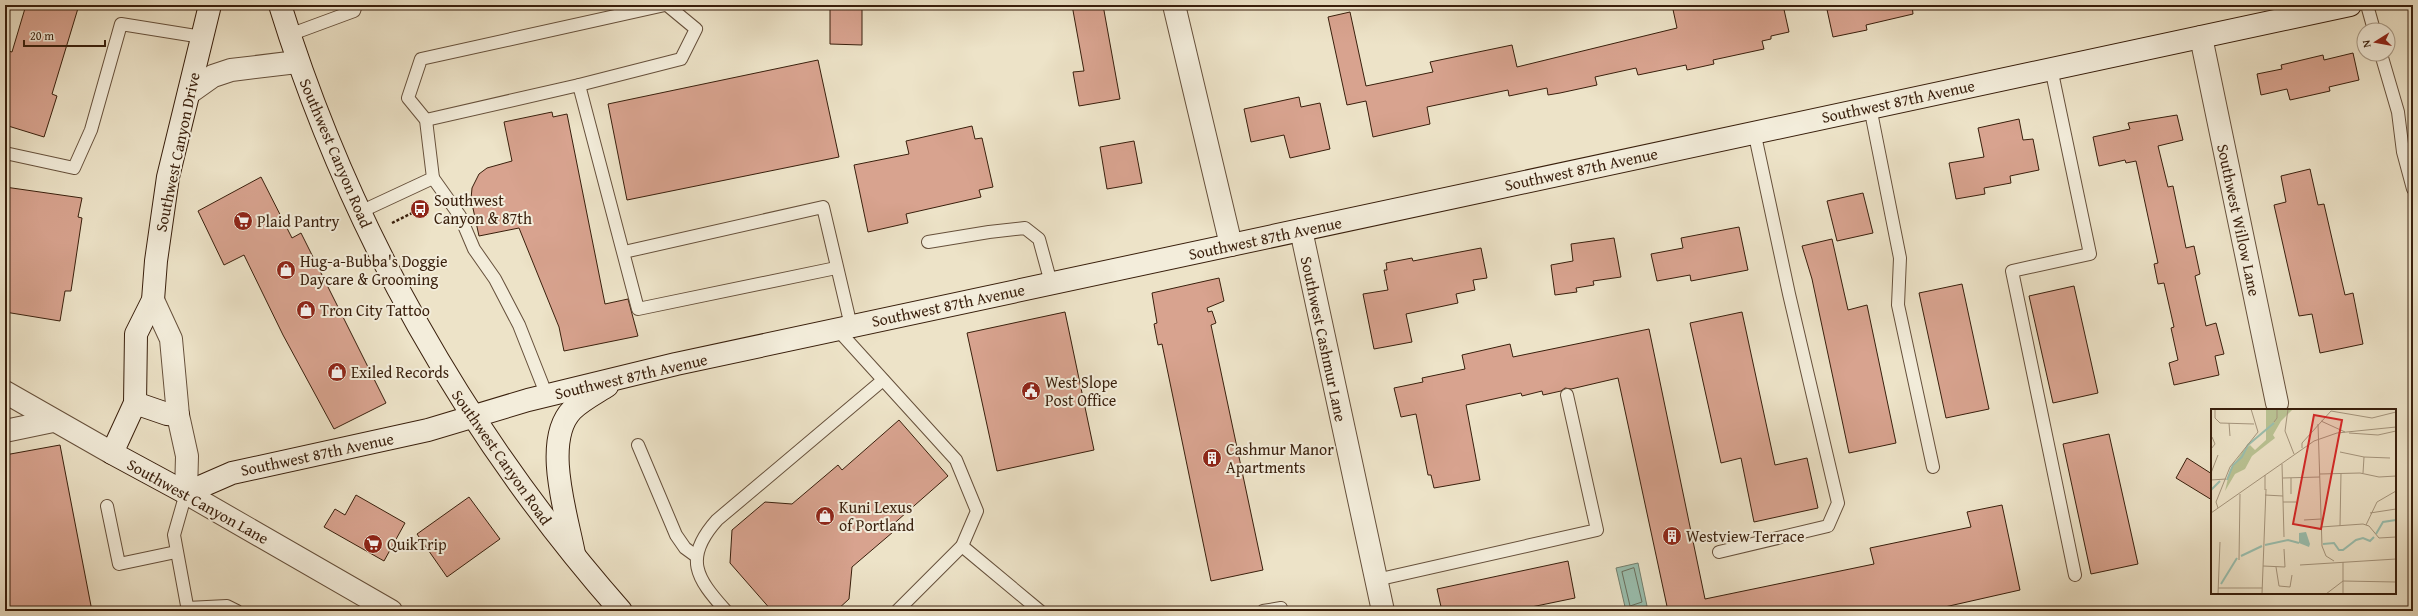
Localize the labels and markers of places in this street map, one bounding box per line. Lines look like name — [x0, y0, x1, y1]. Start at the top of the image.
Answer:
place label: Southwest Canyon & 87th — [434, 188, 532, 230]
bus stop icon: Southwest Canyon & 87th — [409, 198, 431, 220]
place label: Plaid Pantry — [257, 209, 340, 233]
supermarket icon: Plaid Pantry — [232, 210, 254, 232]
place label: Hug-a-Bubba's Doggie Daycare & Grooming — [300, 249, 447, 291]
shop icon: Hug-a-Bubba's Doggie Daycare & Grooming — [275, 259, 297, 281]
place label: Tron City Tattoo — [320, 298, 430, 322]
shop icon: Tron City Tattoo — [295, 299, 317, 321]
place label: Exiled Records — [351, 360, 449, 384]
shop icon: Exiled Records — [326, 361, 348, 383]
place label: West Slope Post Office — [1045, 370, 1118, 412]
public building icon: West Slope Post Office — [1020, 380, 1042, 402]
place label: Cashmur Manor Apartments — [1226, 437, 1334, 479]
building icon: Cashmur Manor Apartments — [1201, 447, 1223, 469]
place label: Kuni Lexus of Portland — [839, 495, 915, 537]
shop icon: Kuni Lexus of Portland — [814, 505, 836, 527]
place label: Westview Terrace — [1686, 524, 1804, 548]
building icon: Westview Terrace — [1661, 525, 1683, 547]
place label: QuikTrip — [387, 532, 447, 556]
supermarket icon: QuikTrip — [362, 533, 384, 555]

